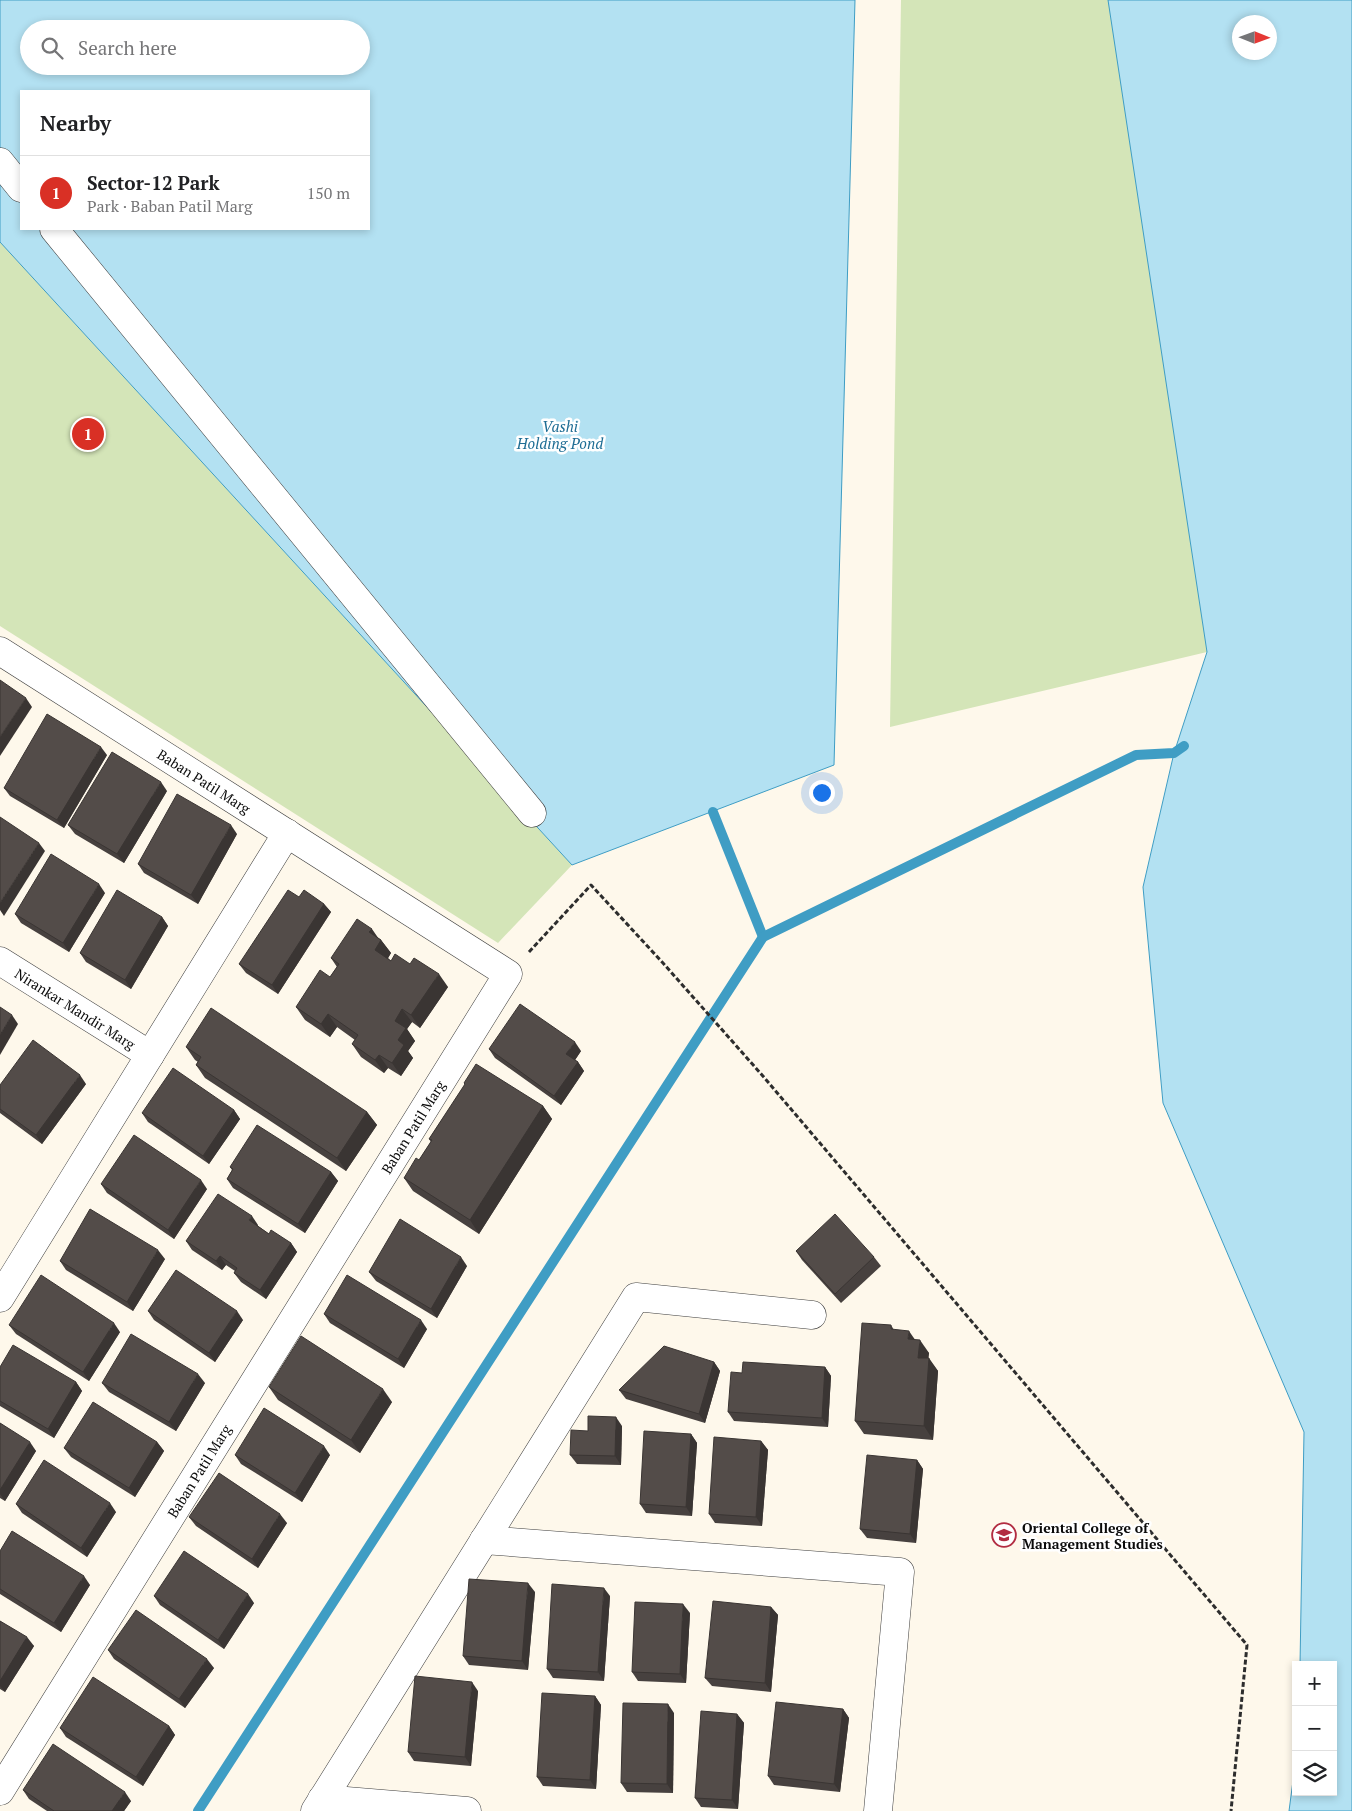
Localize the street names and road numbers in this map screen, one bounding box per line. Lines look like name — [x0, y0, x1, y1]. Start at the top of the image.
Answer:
street label: Baban Patil Marg — [154, 744, 255, 818]
street label: Nirankar Mandir Marg — [12, 963, 140, 1053]
street label: Baban Patil Marg — [377, 1076, 450, 1177]
street label: Baban Patil Marg — [163, 1420, 236, 1521]

